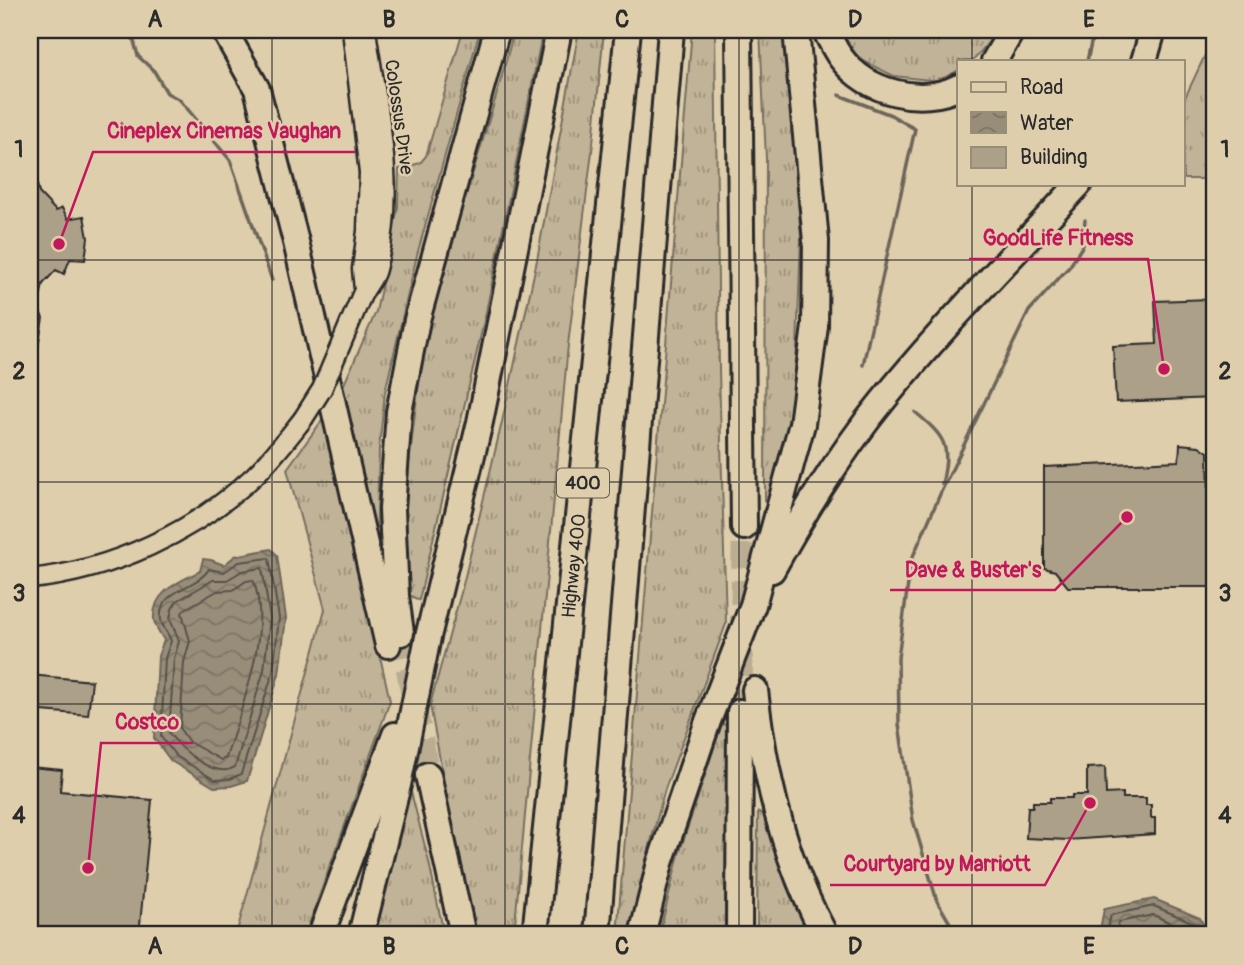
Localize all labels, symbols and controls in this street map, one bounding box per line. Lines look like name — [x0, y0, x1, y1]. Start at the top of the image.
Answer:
text: A — [148, 5, 163, 34]
text: B — [382, 5, 396, 34]
text: C — [615, 5, 629, 34]
text: D — [848, 5, 862, 34]
text: E — [1083, 5, 1095, 34]
street label: Colossus Drive — [379, 58, 419, 177]
legend — [957, 60, 1184, 186]
text: Road — [1020, 74, 1064, 101]
callout: Cineplex Cinemas Vaughan — [93, 110, 355, 152]
text: Water — [1020, 110, 1074, 137]
text: Cineplex Cinemas Vaughan — [107, 118, 341, 145]
text: 1 — [15, 135, 24, 164]
text: 1 — [1221, 135, 1230, 164]
text: Building — [1020, 144, 1087, 171]
callout: GoodLife Fitness — [969, 217, 1148, 259]
text: GoodLife Fitness — [983, 225, 1134, 252]
text: 2 — [13, 357, 26, 386]
text: 2 — [1219, 357, 1232, 386]
road number: 400 — [557, 468, 609, 498]
street label: Highway 400 — [557, 513, 591, 619]
callout: Dave & Buster's — [890, 548, 1055, 590]
text: Dave & Buster's — [905, 557, 1042, 584]
text: 3 — [13, 579, 25, 608]
text: 3 — [1219, 579, 1231, 608]
callout: Costco — [101, 701, 193, 743]
text: Costco — [115, 709, 180, 736]
text: 4 — [12, 801, 26, 830]
text: 4 — [1218, 801, 1232, 830]
callout: Courtyard by Marriott — [830, 843, 1045, 885]
text: Courtyard by Marriott — [843, 851, 1031, 878]
text: A — [148, 932, 163, 961]
text: B — [382, 932, 396, 961]
text: C — [615, 932, 629, 961]
text: D — [848, 932, 862, 961]
text: E — [1083, 932, 1095, 961]

